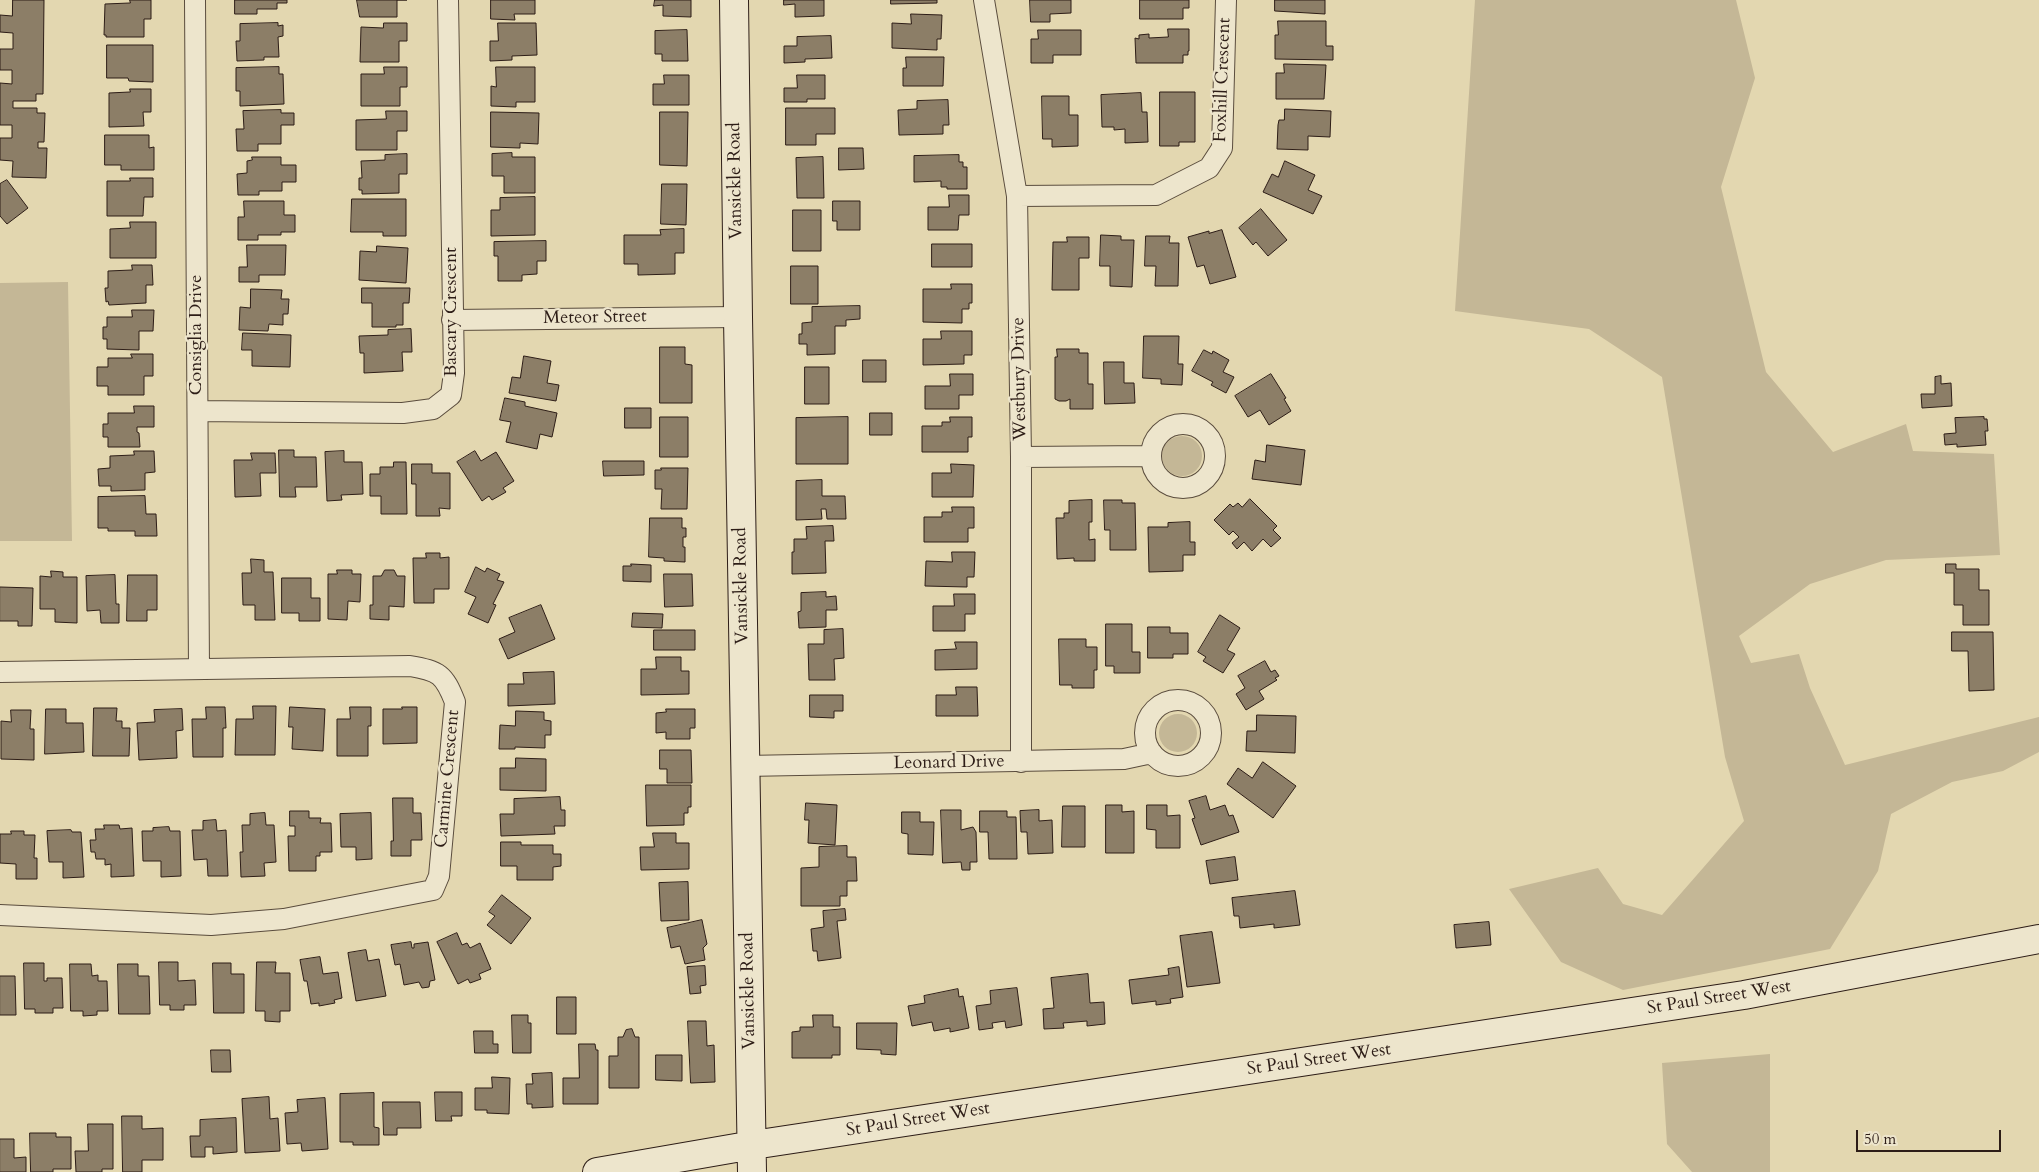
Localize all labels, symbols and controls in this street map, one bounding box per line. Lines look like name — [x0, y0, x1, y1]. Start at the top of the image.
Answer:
street label: Foxhill Crescent — [1210, 17, 1236, 143]
street label: Vansickle Road — [724, 122, 748, 240]
street label: Bascary Crescent — [441, 247, 463, 377]
street label: Consiglia Drive — [186, 275, 208, 395]
street label: Meteor Street — [543, 306, 647, 330]
street label: Westbury Drive — [1008, 317, 1032, 441]
street label: Vansickle Road — [730, 527, 754, 645]
street label: Carmine Crescent — [431, 709, 465, 849]
street label: Leonard Drive — [893, 751, 1005, 775]
street label: Vansickle Road — [737, 932, 761, 1050]
street label: St Paul Street West — [1646, 976, 1792, 1020]
street label: St Paul Street West — [1246, 1039, 1392, 1081]
street label: St Paul Street West — [845, 1098, 991, 1142]
scale bar — [1859, 1120, 2004, 1152]
text: 50 m — [1864, 1129, 1896, 1149]

